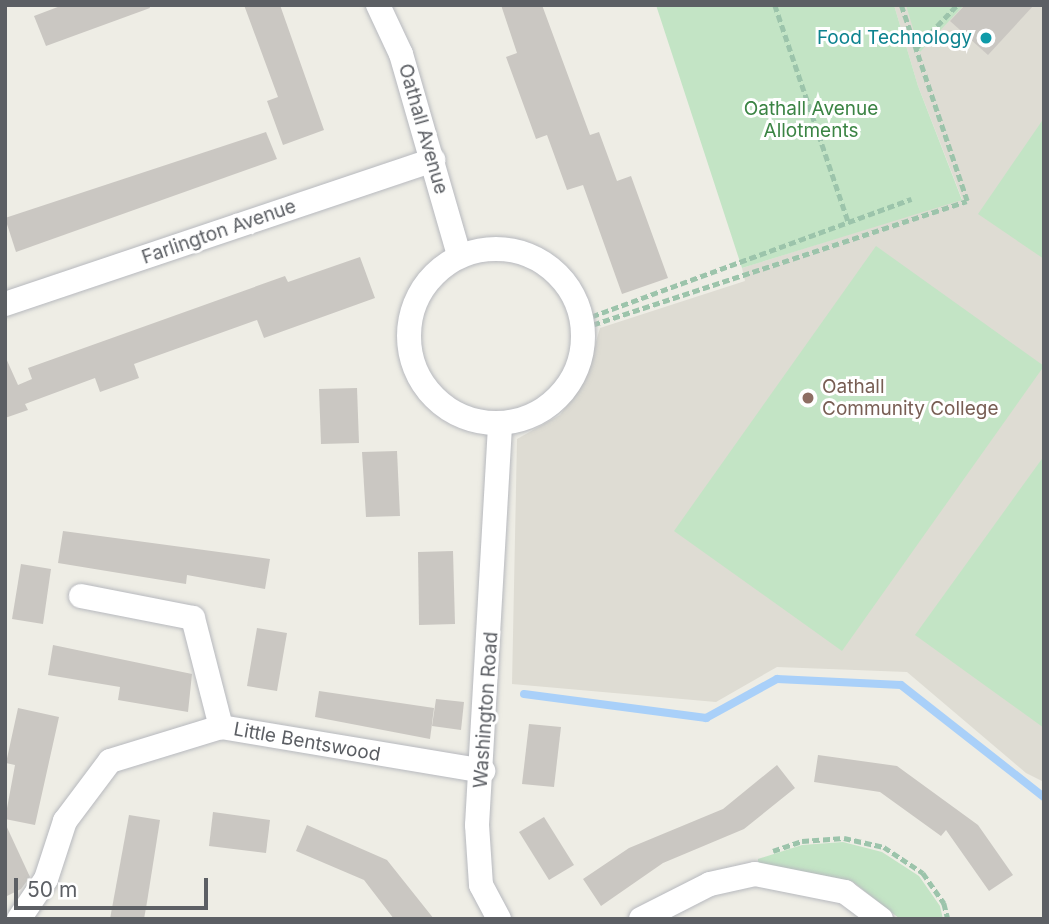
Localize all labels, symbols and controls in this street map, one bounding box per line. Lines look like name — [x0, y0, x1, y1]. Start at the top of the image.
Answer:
place label: Food Technology — [817, 27, 972, 49]
marker: Food Technology — [978, 30, 994, 46]
street label: Oathall Avenue — [393, 61, 453, 197]
park label: Oathall Avenue Allotments — [744, 98, 878, 142]
street label: Farlington Avenue — [139, 195, 299, 269]
place label: Oathall Community College — [822, 376, 999, 420]
marker: Oathall Community College — [800, 390, 816, 406]
street label: Washington Road — [469, 631, 503, 789]
street label: Little Bentswood — [232, 718, 382, 766]
scale bar — [18, 864, 212, 908]
text: 50 m — [27, 877, 77, 902]

